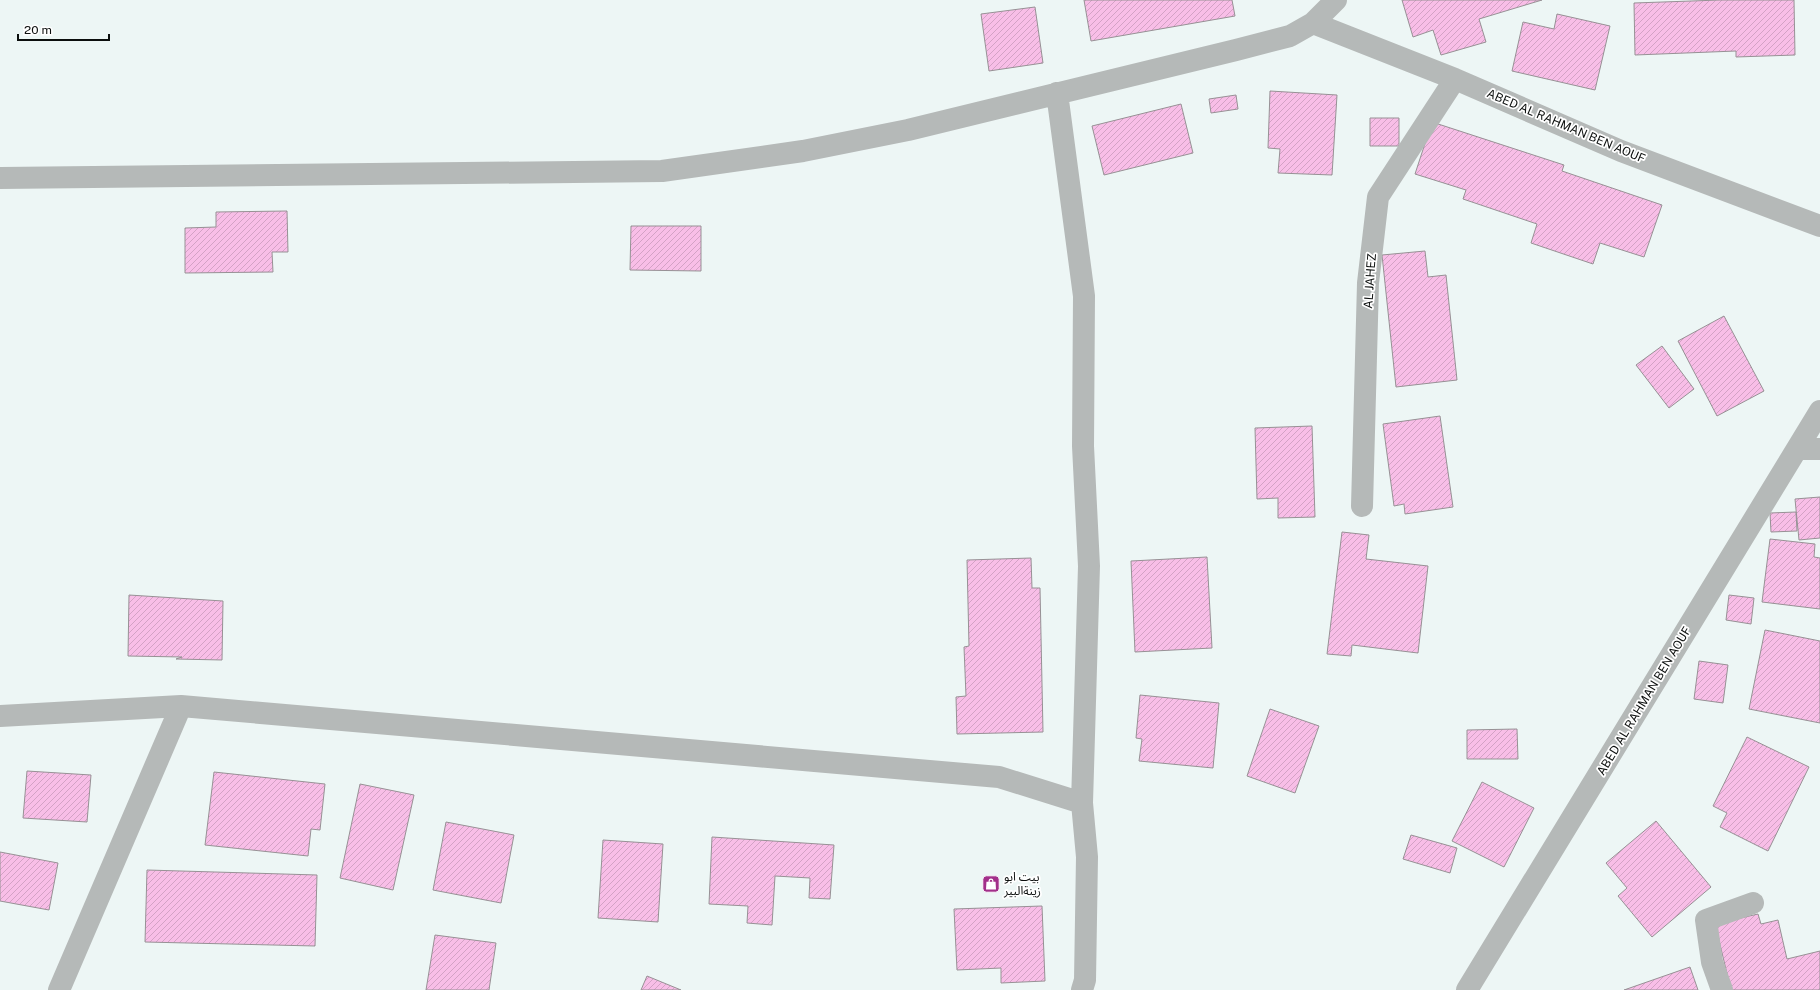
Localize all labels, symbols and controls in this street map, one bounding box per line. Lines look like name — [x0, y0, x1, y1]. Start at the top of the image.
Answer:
scale bar — [18, 16, 109, 42]
text: 20 m — [24, 23, 52, 37]
street label: ABED AL RAHMAN BEN AOUF — [1485, 86, 1647, 166]
street label: AL JAHEZ — [1361, 253, 1379, 309]
street label: ABED AL RAHMAN BEN AOUF — [1594, 624, 1694, 778]
place label: بيت ابو زينةالبير — [1003, 870, 1041, 898]
shop icon: بيت ابو زينةالبير — [981, 874, 1001, 894]

